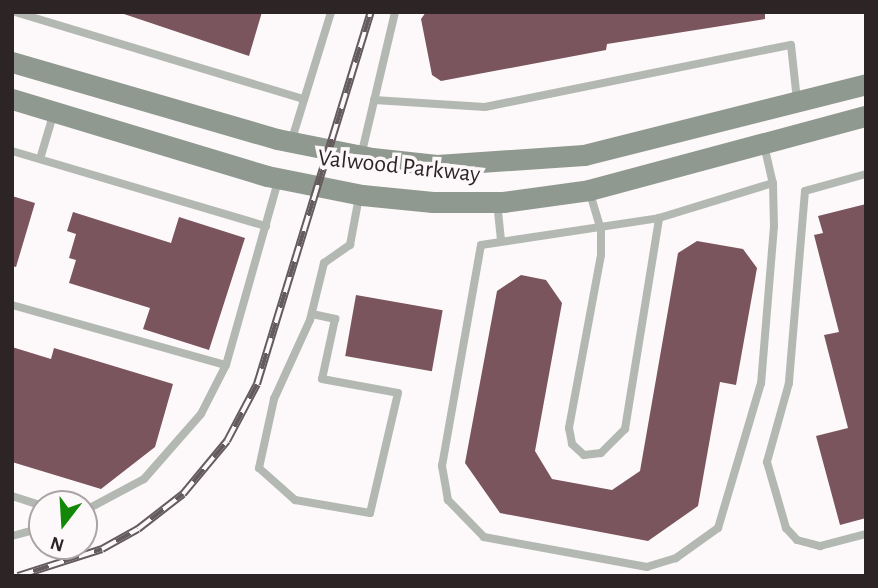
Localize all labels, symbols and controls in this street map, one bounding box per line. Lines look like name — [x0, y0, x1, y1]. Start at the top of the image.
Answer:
street label: Valwood Parkway — [316, 144, 482, 190]
north arrow — [28, 490, 98, 560]
text: N — [48, 533, 66, 555]

